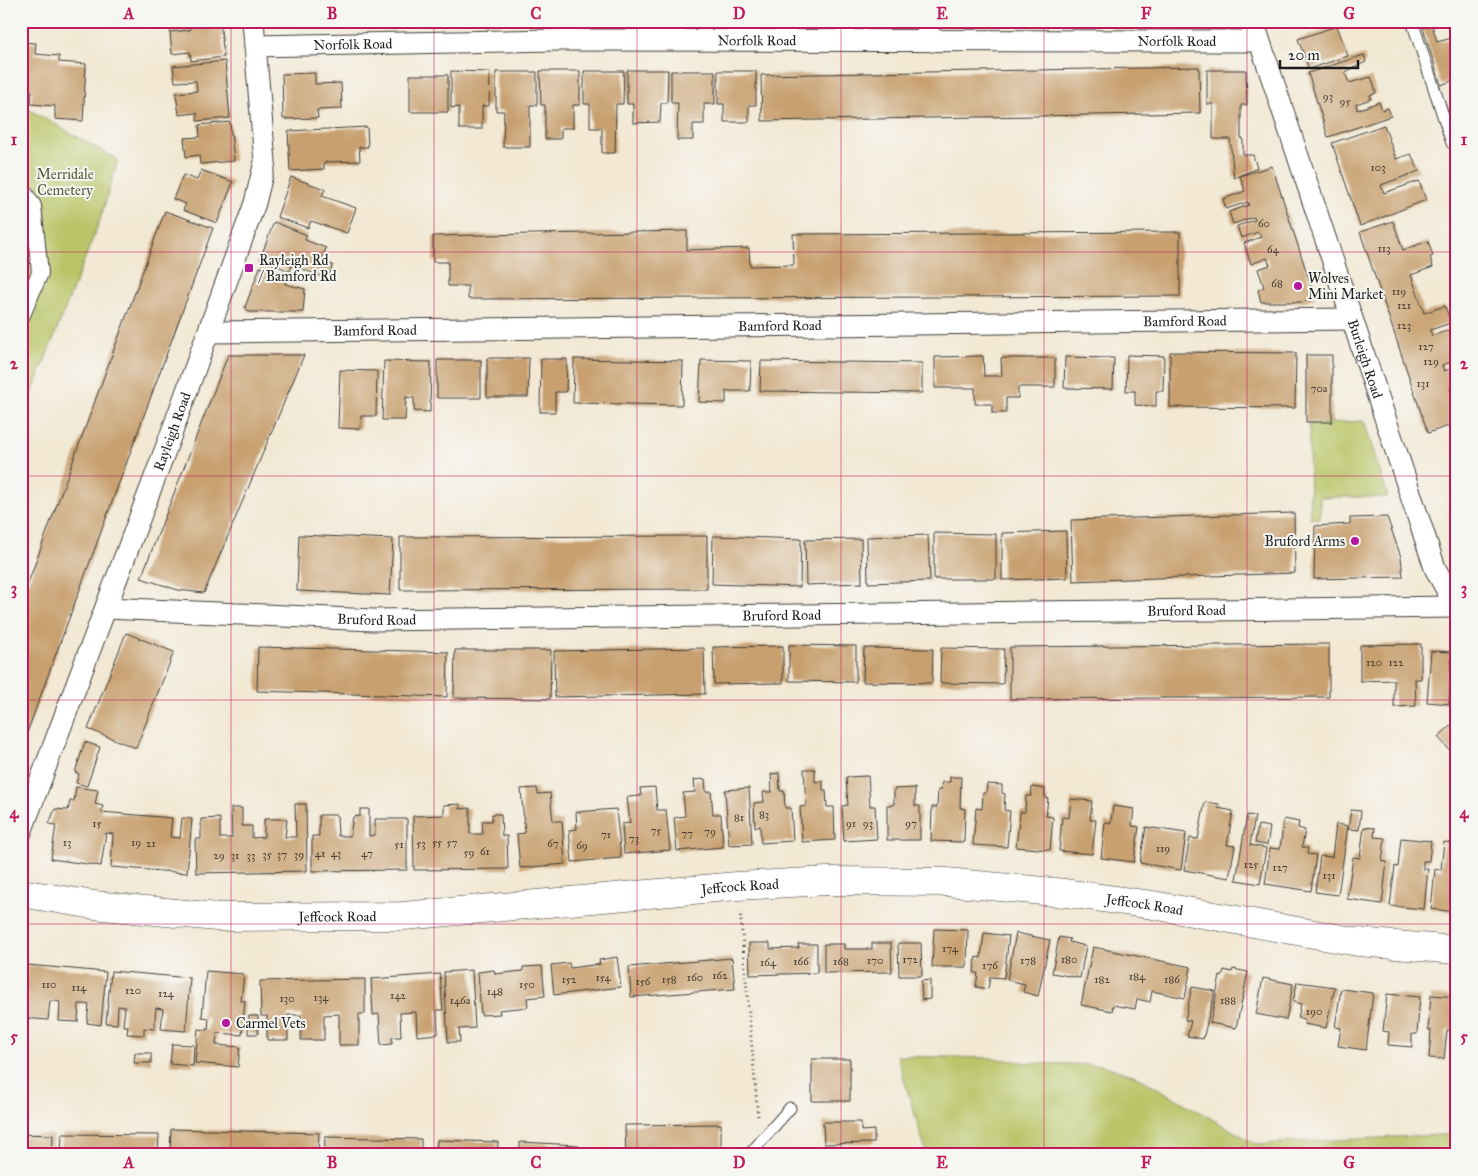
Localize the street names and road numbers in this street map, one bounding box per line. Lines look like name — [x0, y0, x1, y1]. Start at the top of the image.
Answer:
street label: Norfolk Road — [717, 32, 796, 49]
street label: Norfolk Road — [1137, 33, 1216, 50]
street label: Norfolk Road — [313, 35, 393, 54]
street label: Bamford Road — [1143, 312, 1227, 330]
street label: Bamford Road — [738, 317, 822, 335]
street label: Burleigh Road — [1344, 317, 1386, 401]
street label: Bamford Road — [333, 322, 417, 340]
street label: Rayleigh Road — [150, 390, 195, 473]
street label: Bruford Road — [1147, 602, 1226, 620]
street label: Bruford Road — [742, 607, 821, 625]
street label: Bruford Road — [337, 610, 416, 629]
street label: Jeffcock Road — [699, 876, 780, 899]
street label: Jeffcock Road — [1103, 890, 1185, 919]
street label: Jeffcock Road — [296, 908, 376, 927]

